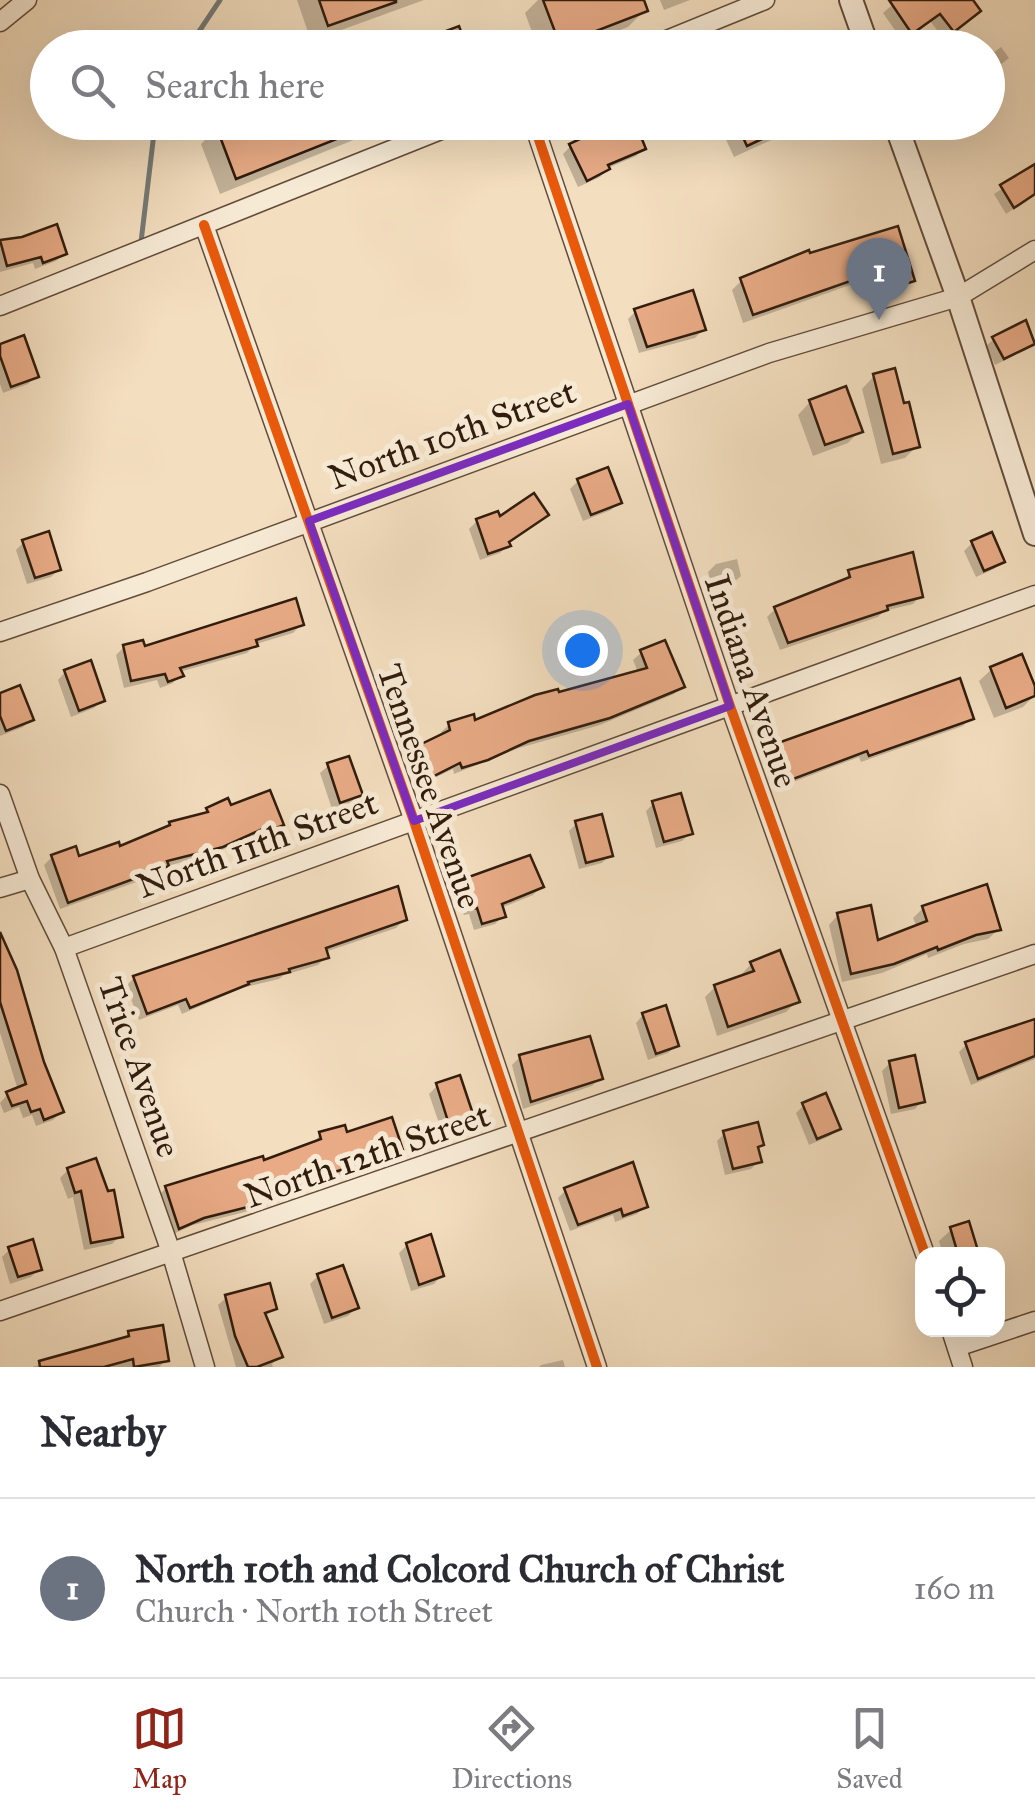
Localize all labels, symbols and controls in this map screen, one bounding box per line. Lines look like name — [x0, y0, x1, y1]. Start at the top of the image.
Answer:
search box — [30, 30, 1005, 140]
icon: search — [65, 58, 120, 113]
text: Search here — [145, 62, 325, 108]
pin: 1 — [846, 238, 912, 320]
street label: North 10th Street — [323, 370, 582, 499]
street label: Indiana Avenue — [695, 569, 808, 793]
your location — [557, 625, 608, 676]
street label: Tennessee Avenue — [368, 658, 491, 914]
street label: North 11th Street — [131, 781, 384, 908]
street label: Trice Avenue — [89, 971, 190, 1163]
street label: North 12th Street — [239, 1093, 496, 1218]
map controls — [915, 1247, 1005, 1337]
button: locate — [915, 1247, 1005, 1337]
text: Nearby — [40, 1406, 165, 1458]
text: North 10th and Colcord Church of Christ — [135, 1546, 784, 1592]
text: 1 — [66, 1569, 79, 1608]
text: 160 m — [914, 1569, 995, 1608]
text: Church · North 10th Street — [135, 1592, 493, 1631]
tab: Map — [132, 1701, 187, 1796]
tab: Directions — [451, 1701, 572, 1796]
tab: Saved — [836, 1701, 903, 1796]

